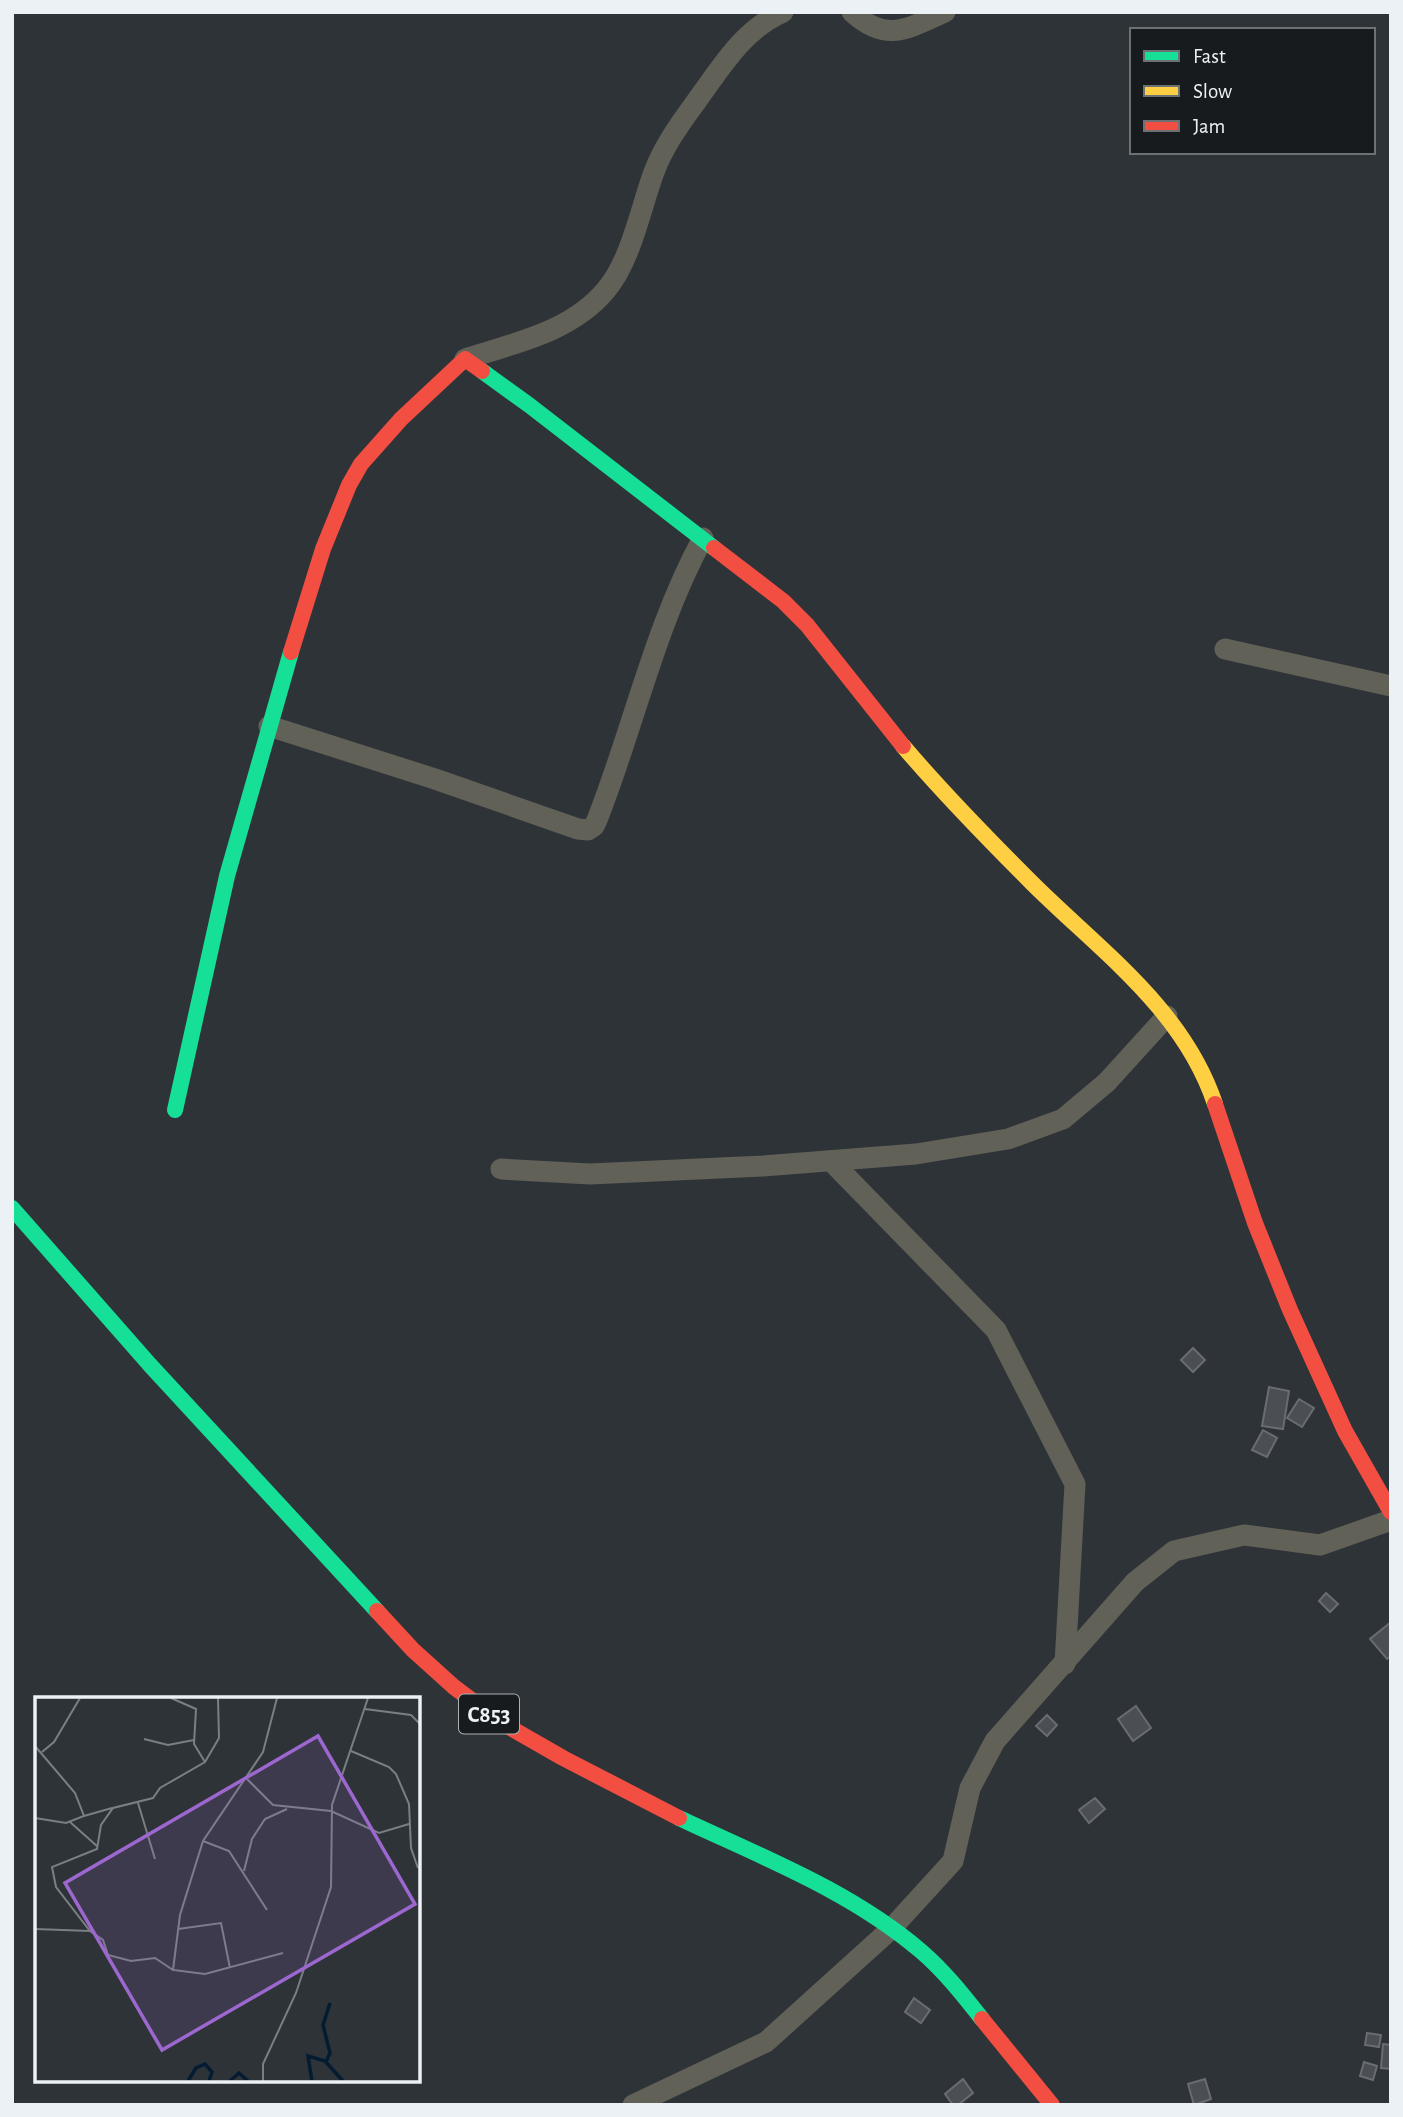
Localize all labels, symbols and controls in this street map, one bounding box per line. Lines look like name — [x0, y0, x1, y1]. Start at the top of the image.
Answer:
legend — [1130, 28, 1375, 154]
text: Fast — [1193, 46, 1226, 67]
text: Slow — [1193, 81, 1232, 102]
text: Jam — [1193, 116, 1225, 137]
road number: C853 — [459, 1694, 519, 1734]
inset map — [35, 1697, 420, 2082]

